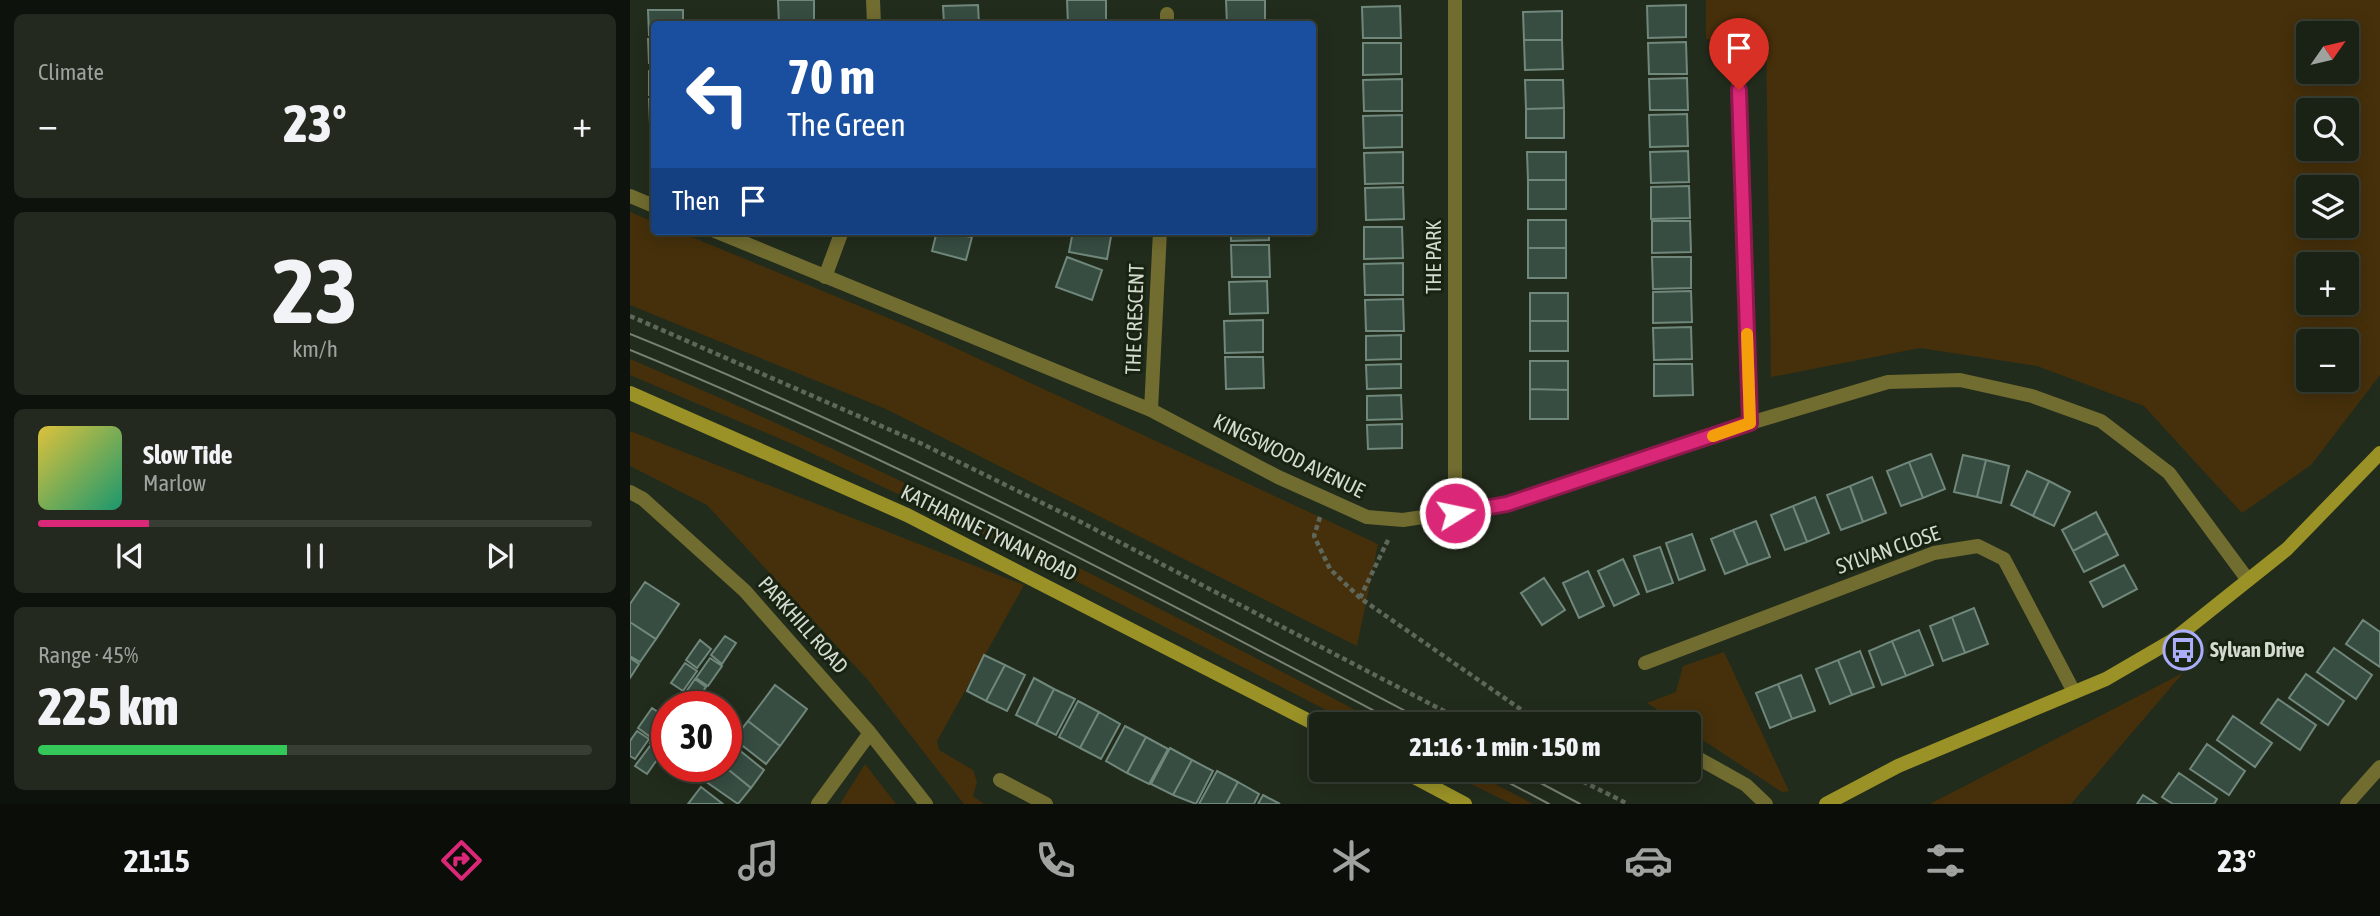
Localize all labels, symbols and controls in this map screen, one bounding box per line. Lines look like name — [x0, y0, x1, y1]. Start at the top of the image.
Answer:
pin — [1709, 18, 1769, 90]
north arrow — [2296, 21, 2359, 84]
map controls — [2296, 21, 2359, 392]
icon: arrive — [1720, 29, 1758, 67]
text: 70 m — [787, 48, 875, 104]
icon: left — [672, 49, 763, 140]
text: Climate — [38, 59, 104, 85]
text: 23° — [283, 93, 347, 153]
button: search — [2296, 98, 2359, 161]
text: − — [38, 102, 58, 145]
text: + — [572, 102, 592, 145]
text: The Green — [787, 106, 906, 143]
button: layers — [2296, 175, 2359, 238]
icon: arrive — [734, 182, 772, 220]
text: Then — [672, 186, 720, 216]
street label: THE PARK — [1421, 219, 1445, 294]
text: 23 — [272, 238, 358, 342]
button: + — [2296, 252, 2359, 315]
street label: THE CRESCENT — [1120, 263, 1148, 375]
button: − — [2296, 329, 2359, 392]
text: km/h — [292, 336, 338, 362]
street label: KINGSWOOD AVENUE — [1210, 408, 1369, 502]
text: Slow Tide — [143, 440, 233, 470]
text: Marlow — [143, 470, 206, 496]
position arrow — [1418, 476, 1492, 550]
street label: KATHARINE TYNAN ROAD — [898, 479, 1081, 585]
street label: SYLVAN CLOSE — [1833, 520, 1943, 578]
icon: previous — [111, 537, 149, 575]
icon: pause — [296, 537, 334, 575]
icon: next — [481, 537, 519, 575]
street label: PARKHILL ROAD — [754, 571, 853, 678]
bus stop icon: Sylvan Drive — [2162, 629, 2204, 671]
place label: Sylvan Drive — [2210, 637, 2305, 661]
text: Range · 45% — [38, 642, 138, 668]
text: 225 km — [38, 676, 179, 736]
speed limit sign: 30 — [651, 691, 742, 782]
text: 21:16 · 1 min · 150 m — [1410, 732, 1600, 762]
icon: directions — [437, 836, 486, 885]
icon: music — [734, 836, 783, 885]
icon: phone — [1031, 836, 1080, 885]
icon: climate — [1327, 836, 1376, 885]
icon: car — [1624, 836, 1673, 885]
icon: filters — [1921, 836, 1970, 885]
text: 21:15 — [124, 842, 190, 879]
text: 23° — [2217, 842, 2256, 879]

